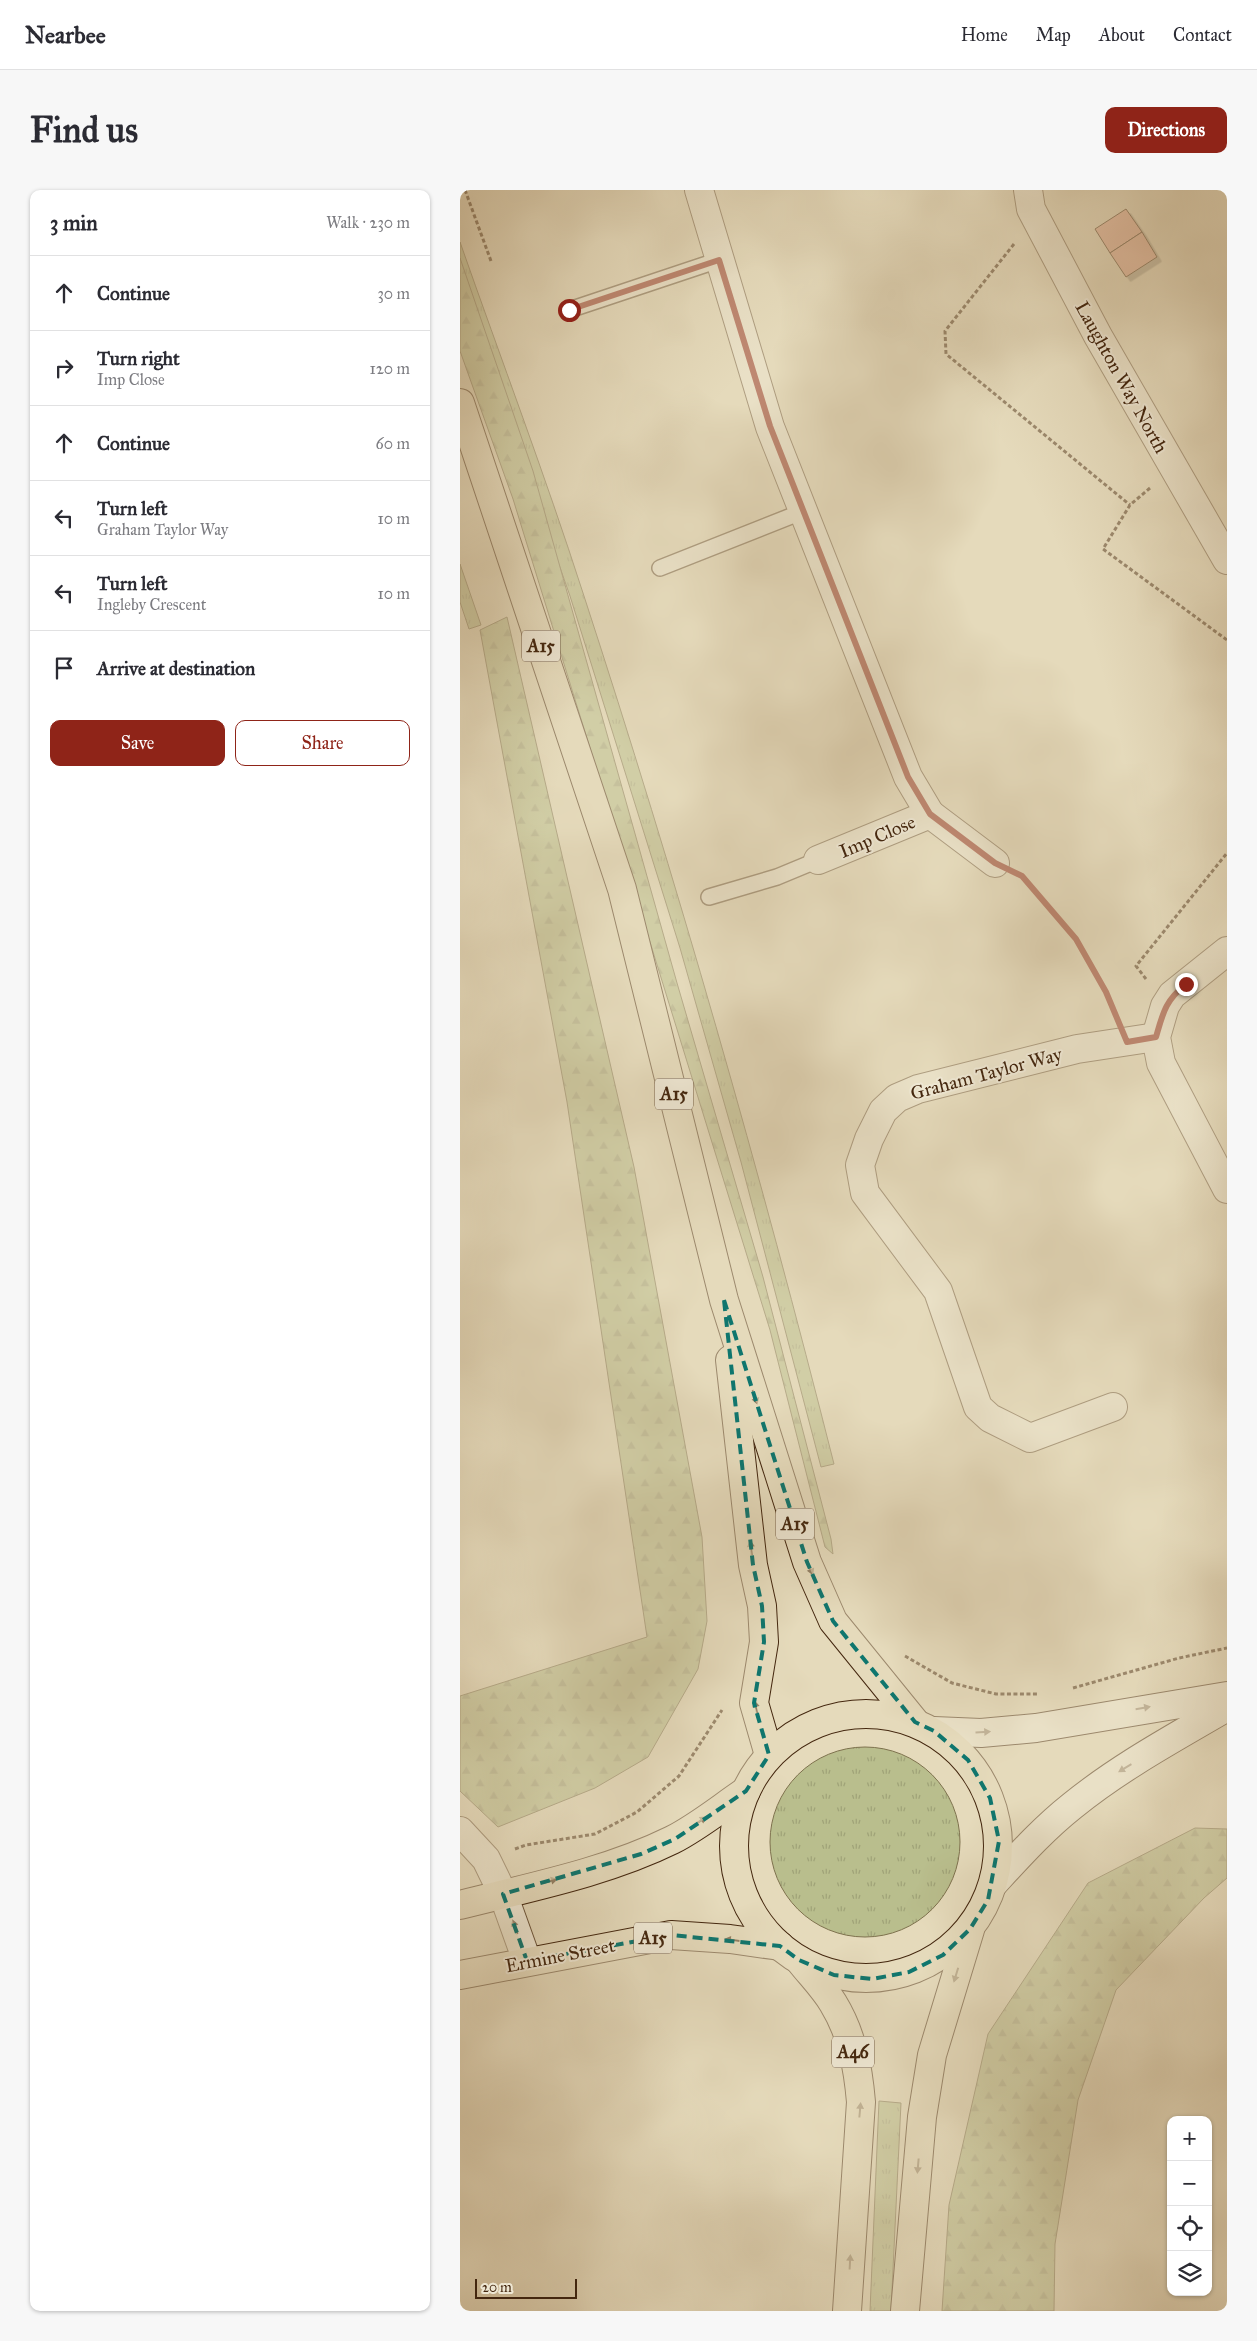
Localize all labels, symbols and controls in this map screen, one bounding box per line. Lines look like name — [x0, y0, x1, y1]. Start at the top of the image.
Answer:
text: Nearbee — [25, 20, 106, 50]
text: Home — [961, 24, 1008, 46]
text: Map — [1036, 24, 1071, 46]
text: About — [1099, 24, 1145, 46]
text: Contact — [1173, 24, 1232, 46]
button: Directions — [1105, 107, 1227, 153]
text: Find us — [30, 109, 138, 152]
text: 3 min — [50, 210, 98, 236]
text: Walk · 230 m — [326, 213, 410, 232]
icon: ahead — [50, 279, 78, 307]
text: Continue — [97, 282, 170, 305]
text: 30 m — [377, 284, 410, 303]
street label: Laughton Way North — [1069, 297, 1173, 458]
route start — [558, 299, 581, 322]
text: Turn right — [97, 347, 180, 370]
icon: right — [50, 354, 78, 382]
text: 120 m — [370, 359, 410, 378]
text: Imp Close — [97, 370, 165, 389]
icon: ahead — [50, 429, 78, 457]
text: Continue — [97, 432, 170, 455]
text: 60 m — [376, 434, 410, 453]
text: Turn left — [97, 497, 167, 520]
icon: left — [50, 504, 78, 532]
text: 10 m — [378, 509, 410, 528]
text: Graham Taylor Way — [97, 520, 228, 539]
text: Turn left — [97, 572, 167, 595]
icon: left — [50, 579, 78, 607]
text: 10 m — [378, 584, 410, 603]
text: Ingleby Crescent — [97, 595, 206, 614]
road number: A15 — [522, 631, 560, 662]
icon: arrive — [50, 654, 78, 682]
text: Arrive at destination — [97, 657, 255, 680]
button: Save — [50, 720, 225, 766]
button: Share — [235, 720, 410, 766]
street label: Imp Close — [836, 810, 919, 863]
route end — [1175, 973, 1198, 996]
street label: Graham Taylor Way — [908, 1042, 1065, 1105]
road number: A15 — [655, 1079, 693, 1110]
one-way arrow — [751, 1389, 759, 1404]
road number: A15 — [776, 1508, 814, 1540]
one-way arrow — [747, 1540, 755, 1556]
one-way arrow — [807, 1561, 815, 1575]
one-way arrow — [752, 1701, 760, 1716]
one-way arrow — [1136, 1704, 1152, 1712]
one-way arrow — [975, 1728, 991, 1736]
one-way arrow — [1118, 1763, 1131, 1772]
one-way arrow — [693, 1816, 707, 1826]
one-way arrow — [543, 1877, 558, 1885]
one-way arrow — [511, 1920, 518, 1935]
road number: A15 — [634, 1922, 672, 1954]
street label: Ermine Street — [503, 1934, 617, 1977]
one-way arrow — [723, 1936, 739, 1944]
one-way arrow — [952, 1968, 960, 1983]
road number: A46 — [832, 2036, 874, 2068]
one-way arrow — [856, 2102, 864, 2118]
map controls — [1167, 2116, 1212, 2296]
button: + — [1167, 2116, 1212, 2161]
one-way arrow — [913, 2158, 921, 2174]
button: − — [1167, 2161, 1212, 2206]
button: locate — [1167, 2206, 1212, 2251]
button: layers — [1167, 2251, 1212, 2296]
one-way arrow — [846, 2254, 854, 2270]
scale bar — [475, 2276, 578, 2299]
text: 20 m — [482, 2279, 512, 2296]

